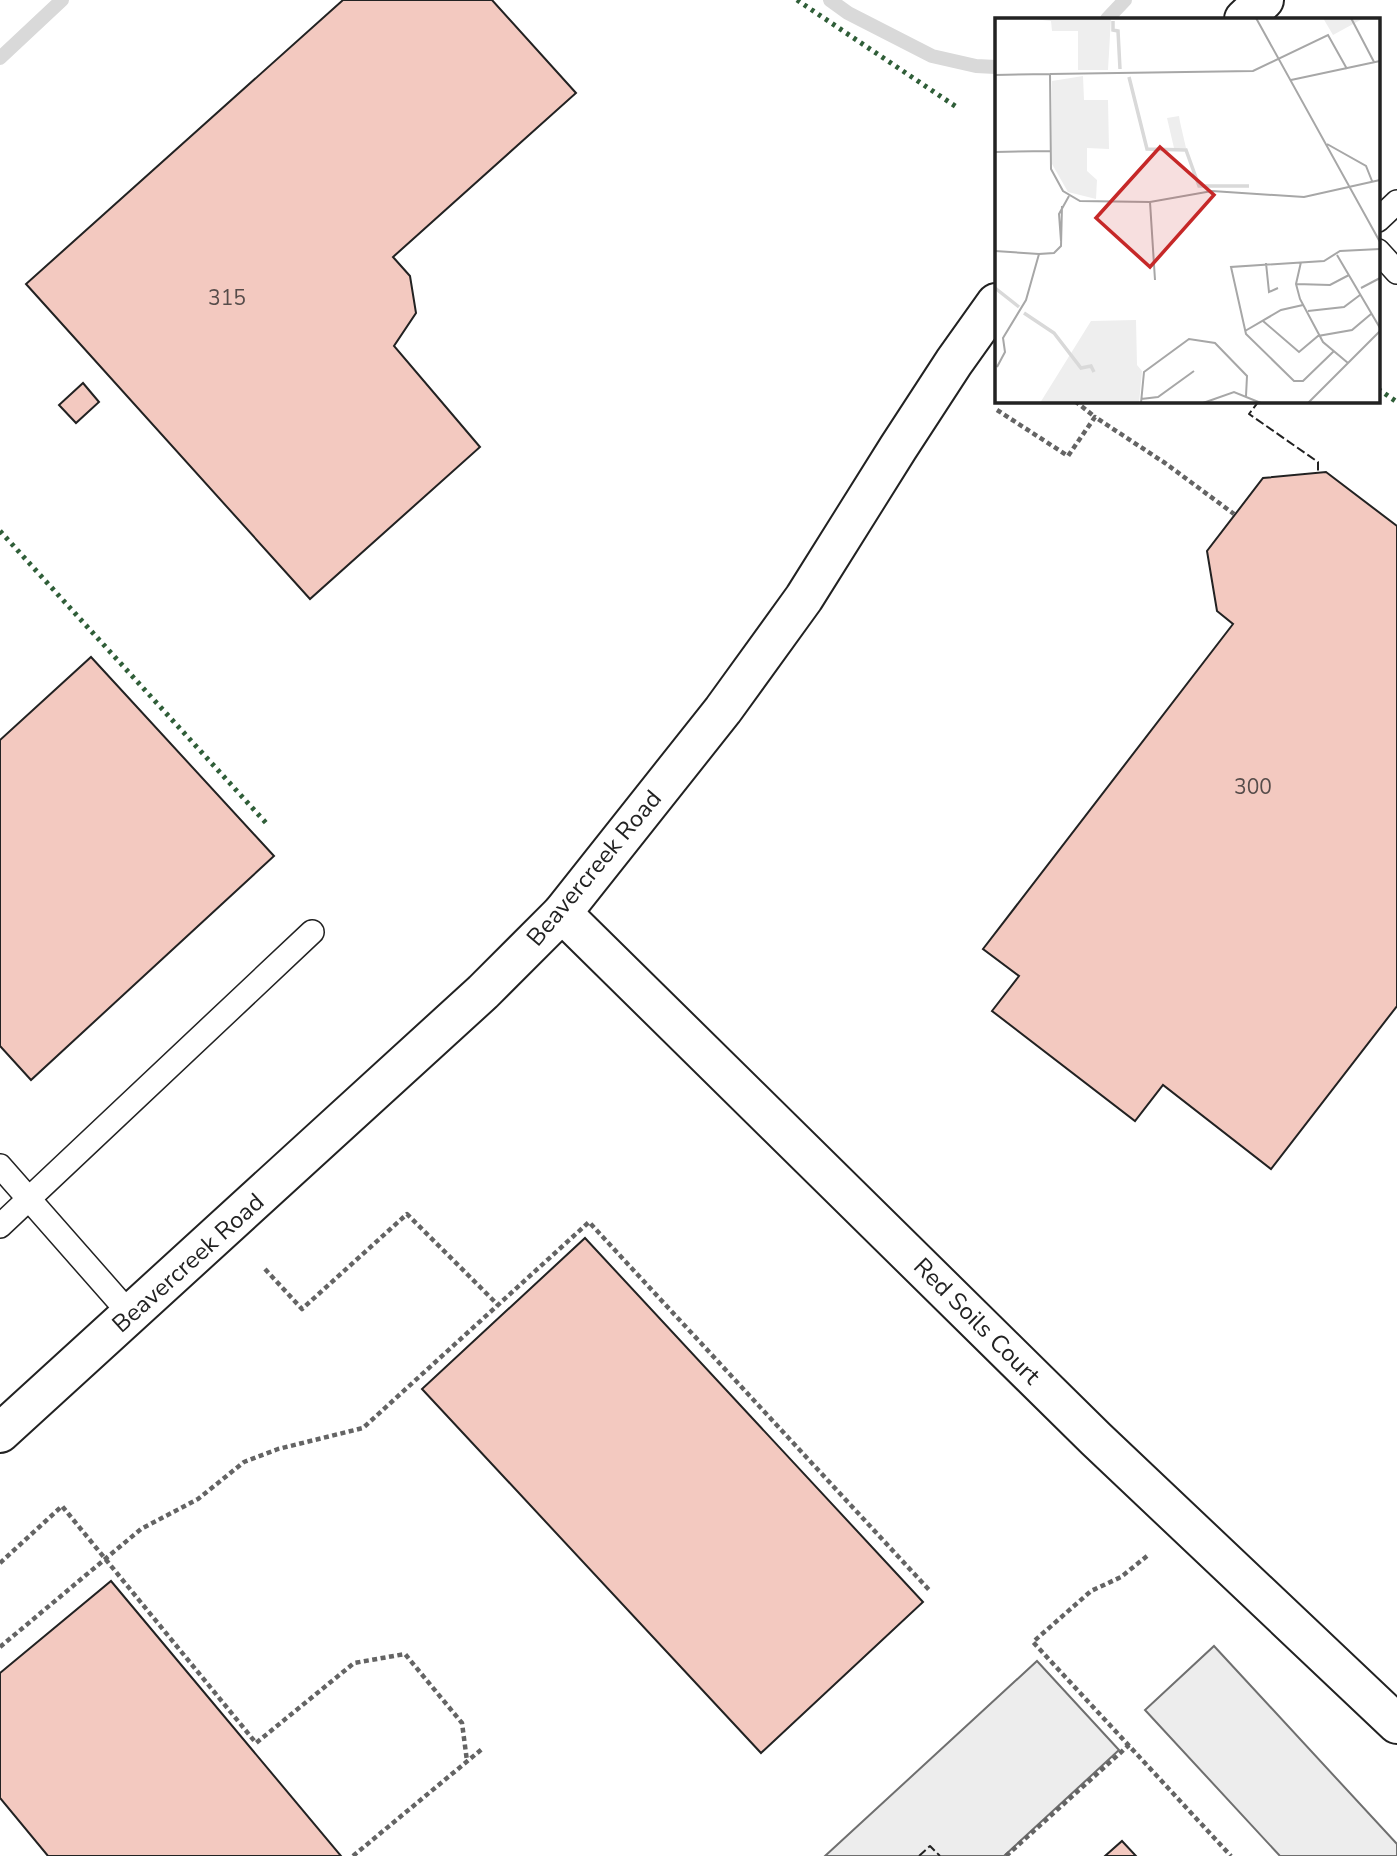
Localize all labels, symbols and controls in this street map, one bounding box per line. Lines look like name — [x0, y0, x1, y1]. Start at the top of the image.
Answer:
inset map — [995, 18, 1380, 402]
house number: 315 — [208, 284, 246, 312]
house number: 300 — [1234, 773, 1272, 801]
street label: Beavercreek Road — [519, 783, 669, 953]
street label: Beavercreek Road — [105, 1186, 271, 1340]
street label: Red Soils Court — [907, 1251, 1048, 1392]

